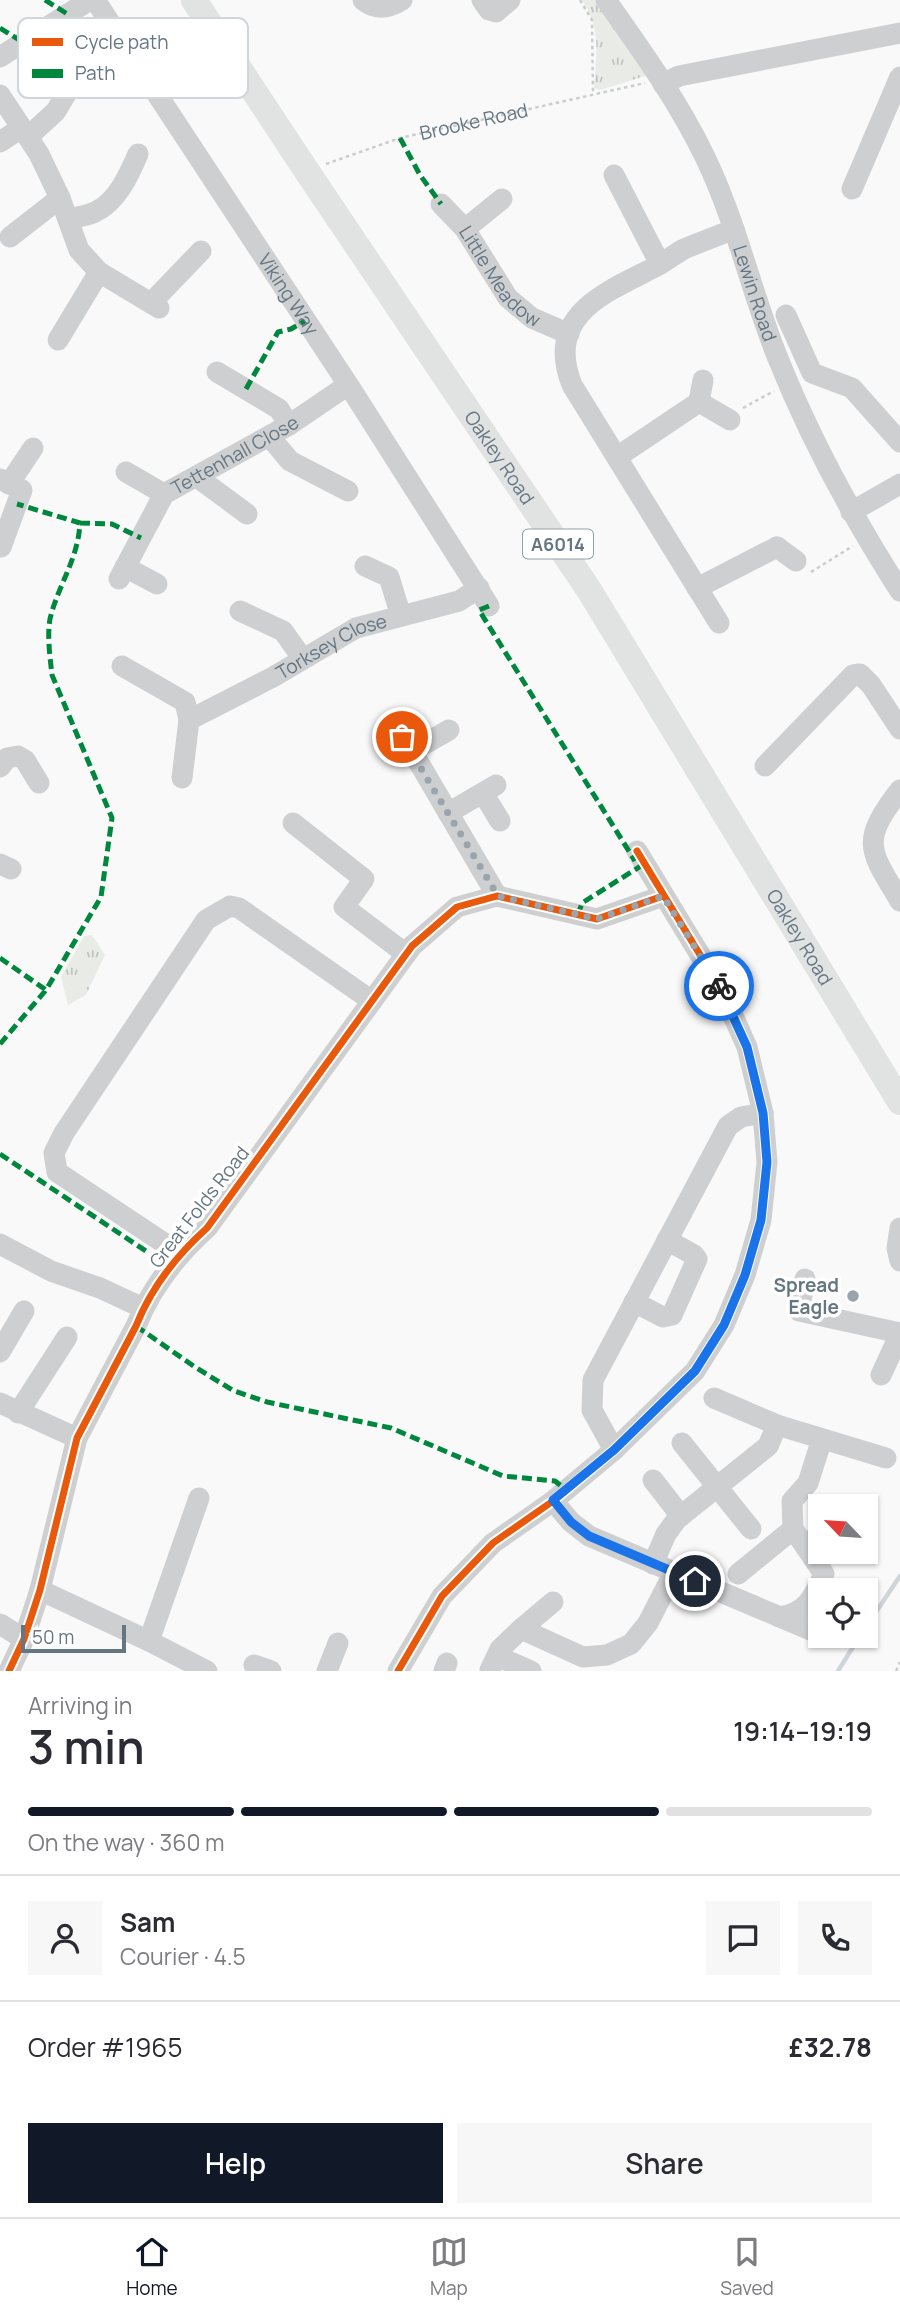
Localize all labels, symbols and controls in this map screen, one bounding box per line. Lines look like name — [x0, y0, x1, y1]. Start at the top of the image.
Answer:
legend — [18, 18, 248, 98]
text: Cycle path — [75, 29, 169, 55]
text: Path — [75, 60, 115, 86]
street label: Brooke Road — [417, 97, 530, 146]
street label: Little Meadow — [453, 221, 545, 333]
street label: Lewin Road — [727, 242, 783, 345]
street label: Viking Way — [252, 248, 325, 340]
street label: Oakley Road — [459, 405, 541, 509]
street label: Tettenhall Close — [166, 409, 304, 501]
road number: A6014 — [523, 530, 593, 558]
street label: Torksey Close — [271, 607, 390, 685]
pin — [372, 707, 432, 767]
icon: bag — [383, 718, 421, 756]
street label: Oakley Road — [761, 884, 839, 990]
courier — [684, 951, 754, 1021]
icon: bike — [700, 967, 738, 1005]
street label: Great Folds Road — [143, 1141, 255, 1273]
place label: Spread Eagle — [773, 1272, 839, 1320]
marker: Spread Eagle — [845, 1288, 861, 1304]
north arrow — [808, 1494, 878, 1564]
map controls — [808, 1494, 878, 1648]
pin — [665, 1551, 725, 1611]
icon: home — [676, 1562, 714, 1600]
button: locate — [808, 1578, 878, 1648]
scale bar — [21, 1622, 126, 1654]
text: 50 m — [32, 1624, 74, 1650]
text: Arriving in — [28, 1689, 133, 1721]
text: 19:14–19:19 — [733, 1713, 872, 1749]
text: 3 min — [28, 1715, 145, 1778]
text: On the way · 360 m — [28, 1826, 225, 1858]
button: person — [28, 1901, 102, 1975]
button: chat — [706, 1901, 780, 1975]
button: phone — [798, 1901, 872, 1975]
text: Sam — [120, 1904, 175, 1940]
text: Courier · 4.5 — [120, 1940, 246, 1972]
text: Order #1965 — [28, 2029, 182, 2065]
text: £32.78 — [789, 2029, 872, 2065]
button: Help — [28, 2123, 443, 2203]
button: Share — [457, 2123, 872, 2203]
tab: Home — [126, 2233, 178, 2301]
tab: Map — [430, 2233, 468, 2301]
tab: Saved — [720, 2233, 774, 2301]

